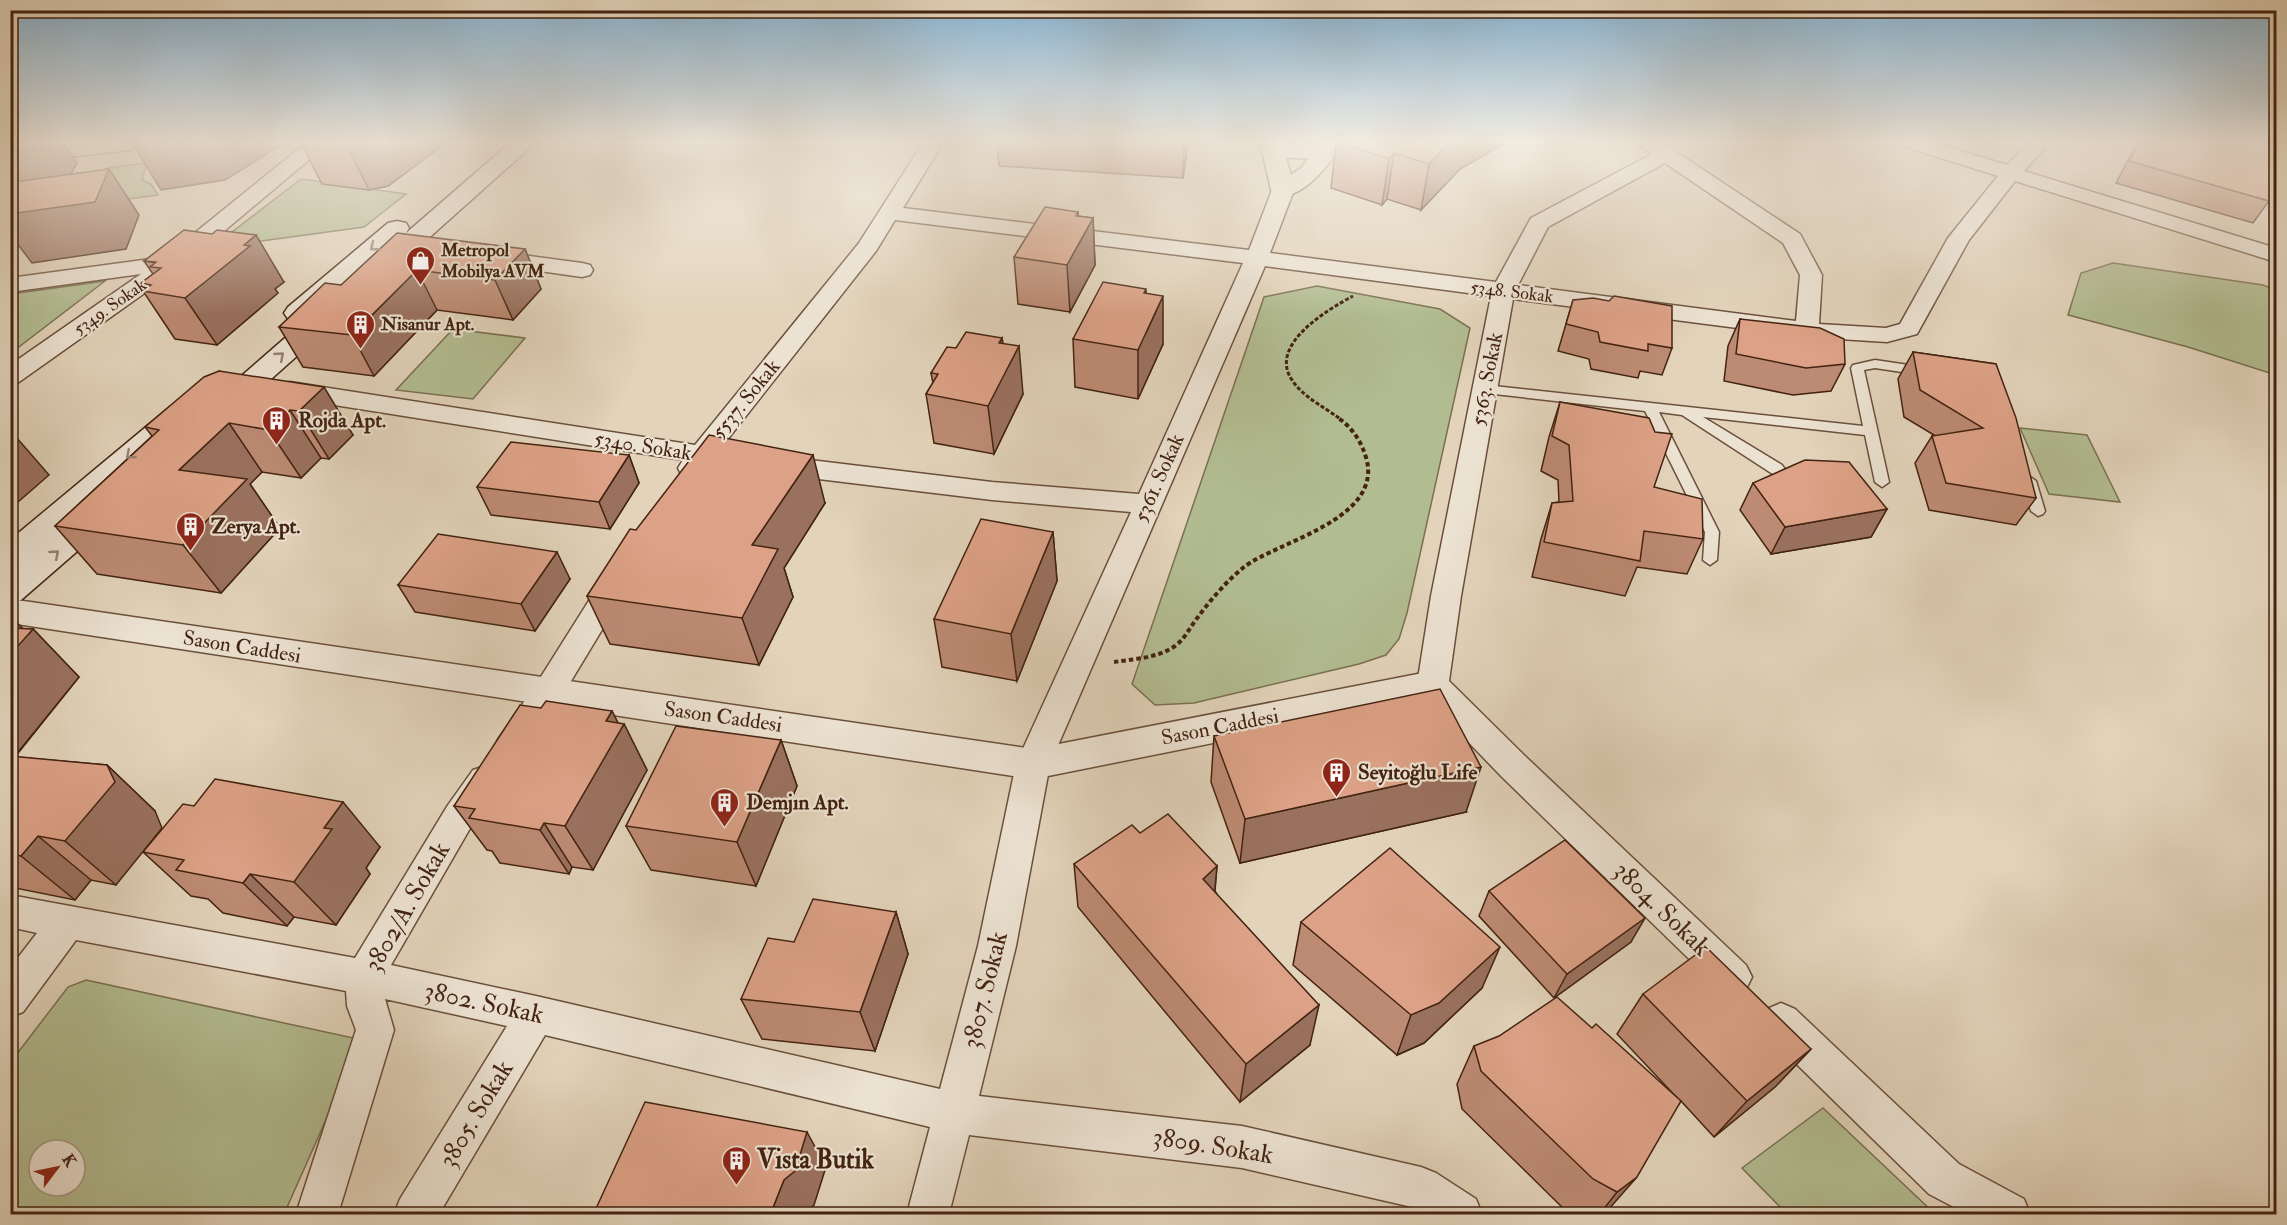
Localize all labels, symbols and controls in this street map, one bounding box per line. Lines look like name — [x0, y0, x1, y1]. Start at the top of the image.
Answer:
place label: Metropol Mobilya AVM — [440, 239, 545, 283]
one-way arrow — [370, 240, 381, 251]
shop icon: Metropol Mobilya AVM — [404, 244, 436, 286]
street label: 5349. Sokak — [69, 273, 151, 341]
street label: 5348. Sokak — [1469, 276, 1555, 309]
building icon: Nisanur Apt. — [344, 308, 376, 350]
place label: Nisanur Apt. — [380, 313, 475, 336]
street label: 5363. Sokak — [1465, 330, 1509, 428]
one-way arrow — [273, 352, 284, 363]
street label: 5537. Sokak — [706, 354, 786, 444]
building icon: Rojda Apt. — [261, 404, 293, 446]
place label: Rojda Apt. — [298, 407, 386, 434]
street label: 5340. Sokak — [592, 425, 694, 467]
street label: 5361. Sokak — [1128, 430, 1190, 526]
one-way arrow — [126, 448, 137, 459]
building icon: Zerya Apt. — [174, 510, 206, 552]
place label: Zerya Apt. — [211, 513, 300, 540]
one-way arrow — [48, 550, 58, 561]
street label: Sason Caddesi — [181, 624, 303, 670]
street label: Sason Caddesi — [662, 695, 784, 739]
street label: Sason Caddesi — [1159, 702, 1281, 752]
building icon: Seyitoğlu Life — [1321, 756, 1353, 798]
place label: Seyitoğlu Life — [1358, 759, 1477, 786]
building icon: Demjın Apt. — [709, 786, 741, 828]
place label: Demjın Apt. — [746, 789, 849, 816]
street label: 3802/A. Sokak — [357, 836, 457, 978]
street label: 3804. Sokak — [1607, 855, 1718, 964]
street label: 3807. Sokak — [955, 928, 1015, 1052]
street label: 3802. Sokak — [421, 975, 547, 1031]
street label: 3805. Sokak — [432, 1054, 521, 1173]
street label: 3809. Sokak — [1150, 1121, 1276, 1171]
north arrow — [27, 1138, 87, 1198]
building icon: Vista Butik — [720, 1144, 752, 1186]
place label: Vista Butik — [756, 1144, 874, 1176]
text: K — [57, 1151, 81, 1171]

